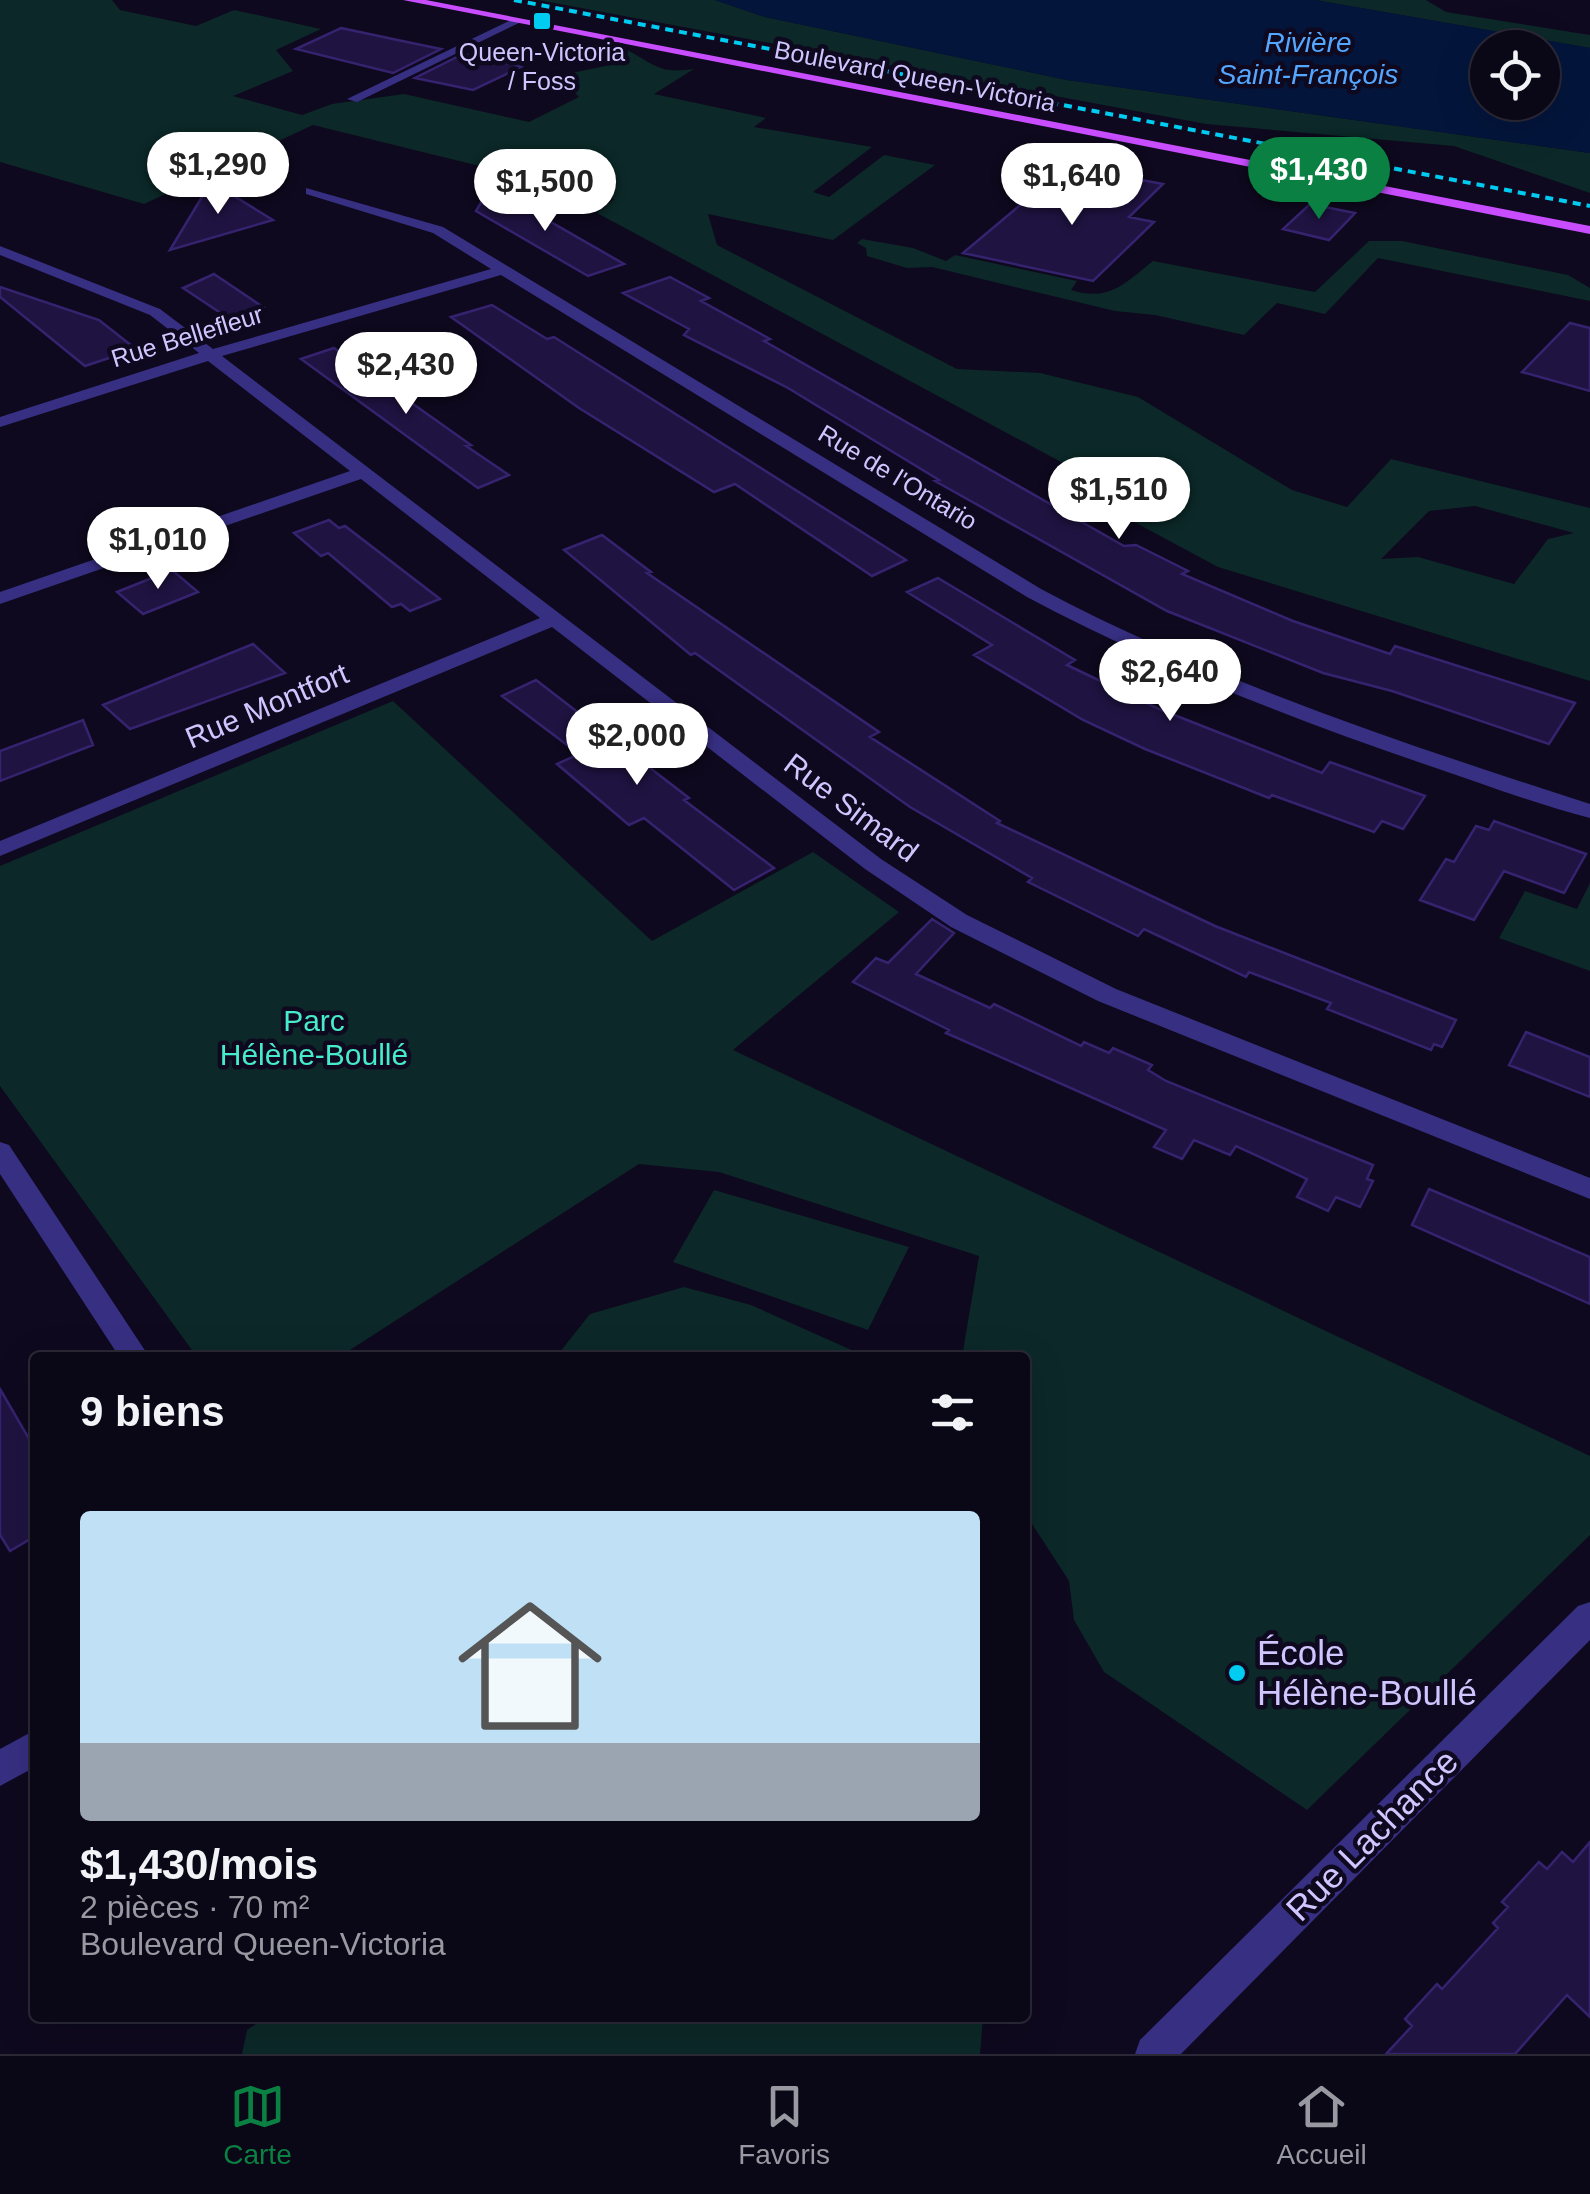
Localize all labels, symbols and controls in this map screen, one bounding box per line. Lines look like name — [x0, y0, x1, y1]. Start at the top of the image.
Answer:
marker: Queen-Victoria / Foss — [531, 10, 553, 32]
water label: Rivière Saint-François — [1218, 27, 1398, 90]
map controls — [1470, 30, 1560, 120]
button: locate — [1470, 30, 1560, 120]
street label: Boulevard Queen-Victoria — [772, 35, 1058, 117]
place label: Queen-Victoria / Foss — [459, 38, 625, 95]
pin: $1,290 — [137, 132, 299, 217]
pin: $1,430 — [1238, 137, 1400, 222]
pin: $1,640 — [991, 143, 1153, 228]
text: $1,290 — [169, 146, 267, 182]
pin: $1,500 — [464, 149, 626, 234]
text: $1,430 — [1270, 151, 1368, 187]
text: $1,640 — [1023, 157, 1121, 193]
text: $1,500 — [496, 163, 594, 199]
street label: Rue Bellefleur — [108, 300, 266, 372]
pin: $2,430 — [325, 332, 487, 417]
text: $2,430 — [357, 346, 455, 382]
street label: Rue de l'Ontario — [814, 419, 982, 535]
pin: $1,510 — [1038, 457, 1200, 542]
text: $1,510 — [1070, 471, 1168, 507]
pin: $1,010 — [77, 507, 239, 592]
text: $1,010 — [109, 521, 207, 557]
pin: $2,640 — [1089, 639, 1251, 724]
text: $2,640 — [1121, 653, 1219, 689]
street label: Rue Montfort — [181, 656, 354, 755]
pin: $2,000 — [556, 703, 718, 788]
text: $2,000 — [588, 717, 686, 753]
street label: Rue Simard — [778, 747, 924, 868]
park label: Parc Hélène-Boullé — [220, 1004, 408, 1071]
icon: filters — [925, 1385, 980, 1440]
text: 9 biens — [80, 1388, 225, 1435]
icon: home — [440, 1576, 620, 1756]
place label: École Hélène-Boullé — [1257, 1633, 1477, 1712]
marker: École Hélène-Boullé — [1226, 1662, 1248, 1684]
street label: Rue Lachance — [1278, 1741, 1465, 1928]
text: $1,430/mois — [80, 1841, 318, 1888]
text: 2 pièces · 70 m² — [80, 1889, 309, 1925]
text: Boulevard Queen-Victoria — [80, 1926, 446, 1962]
tab: Carte — [223, 2079, 292, 2171]
tab: Favoris — [738, 2079, 830, 2171]
tab: Accueil — [1276, 2079, 1367, 2171]

